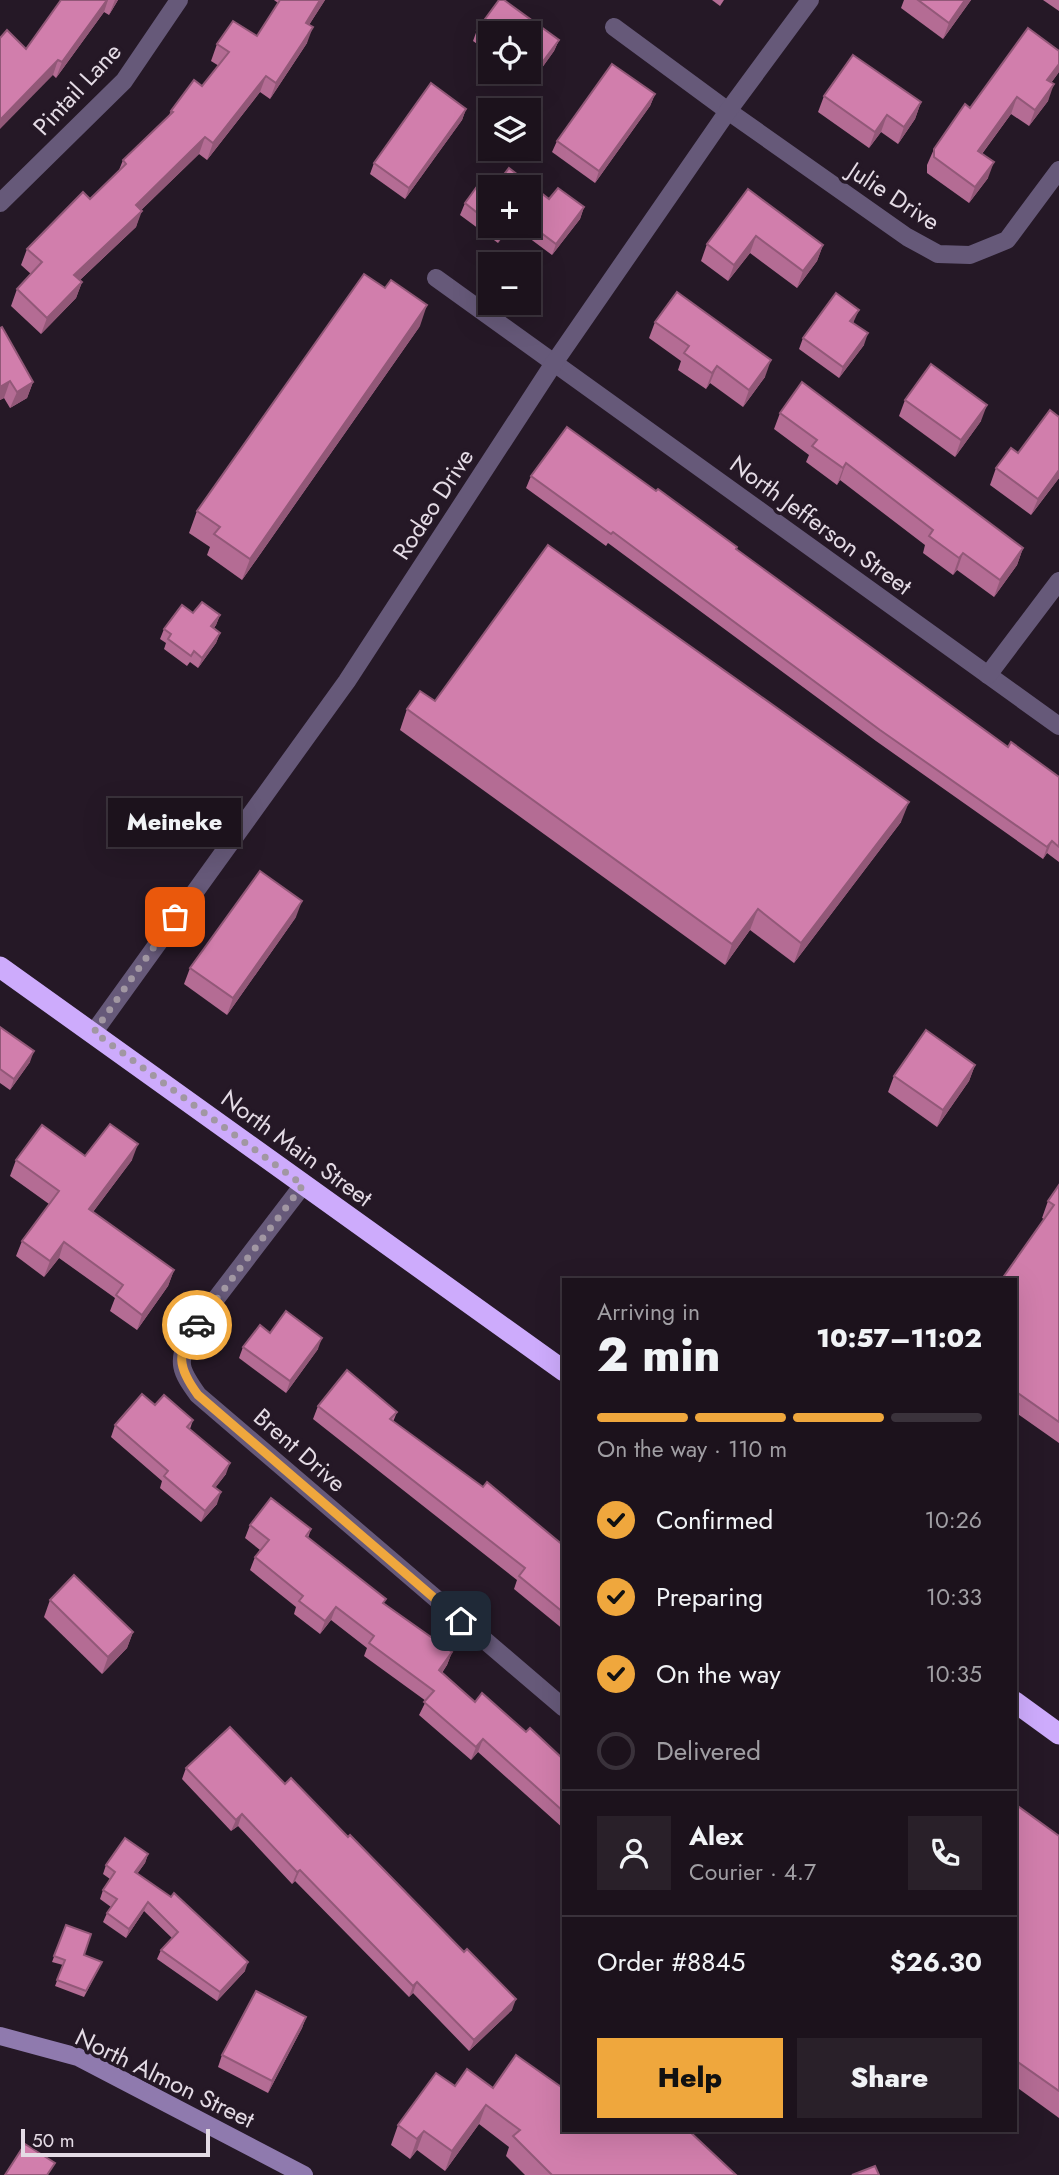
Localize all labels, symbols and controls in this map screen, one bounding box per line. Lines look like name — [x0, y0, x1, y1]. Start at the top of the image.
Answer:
map controls — [478, 21, 541, 315]
button: locate — [478, 21, 541, 84]
street label: Pintail Lane — [25, 35, 129, 143]
button: layers — [478, 98, 541, 161]
street label: Julie Drive — [839, 152, 947, 239]
button: + — [478, 175, 541, 238]
button: − — [478, 252, 541, 315]
street label: Rodeo Drive — [384, 442, 482, 566]
street label: North Jefferson Street — [723, 447, 920, 603]
callout: Meineke — [108, 798, 242, 847]
text: Meineke — [127, 805, 222, 839]
pin — [145, 887, 205, 947]
icon: bag — [156, 898, 194, 936]
street label: North Main Street — [214, 1081, 380, 1215]
courier — [162, 1290, 232, 1360]
text: Arriving in — [597, 1295, 700, 1329]
icon: car — [178, 1306, 216, 1344]
text: 10:57–11:02 — [816, 1319, 982, 1357]
text: 2 min — [597, 1322, 721, 1388]
street label: Brent Drive — [246, 1400, 354, 1500]
text: On the way · 110 m — [597, 1432, 787, 1466]
icon: check — [597, 1501, 635, 1539]
text: Confirmed — [656, 1501, 773, 1539]
text: 10:26 — [925, 1503, 982, 1537]
icon: check — [597, 1578, 635, 1616]
text: Preparing — [656, 1578, 763, 1616]
text: 10:33 — [926, 1580, 982, 1614]
pin — [431, 1591, 491, 1651]
icon: home — [442, 1602, 480, 1640]
icon: check — [597, 1655, 635, 1693]
text: On the way — [656, 1655, 781, 1693]
text: 10:35 — [925, 1657, 982, 1691]
text: Delivered — [656, 1732, 761, 1770]
button: person — [597, 1816, 671, 1890]
button: phone — [908, 1816, 982, 1890]
text: Alex — [689, 1817, 743, 1855]
text: Courier · 4.7 — [689, 1855, 816, 1889]
text: Order #8845 — [597, 1943, 745, 1981]
text: $26.30 — [890, 1943, 982, 1981]
street label: North Almon Street — [69, 2019, 261, 2137]
button: Help — [597, 2038, 783, 2118]
button: Share — [797, 2038, 982, 2118]
scale bar — [21, 2126, 210, 2158]
text: 50 m — [32, 2127, 75, 2154]

